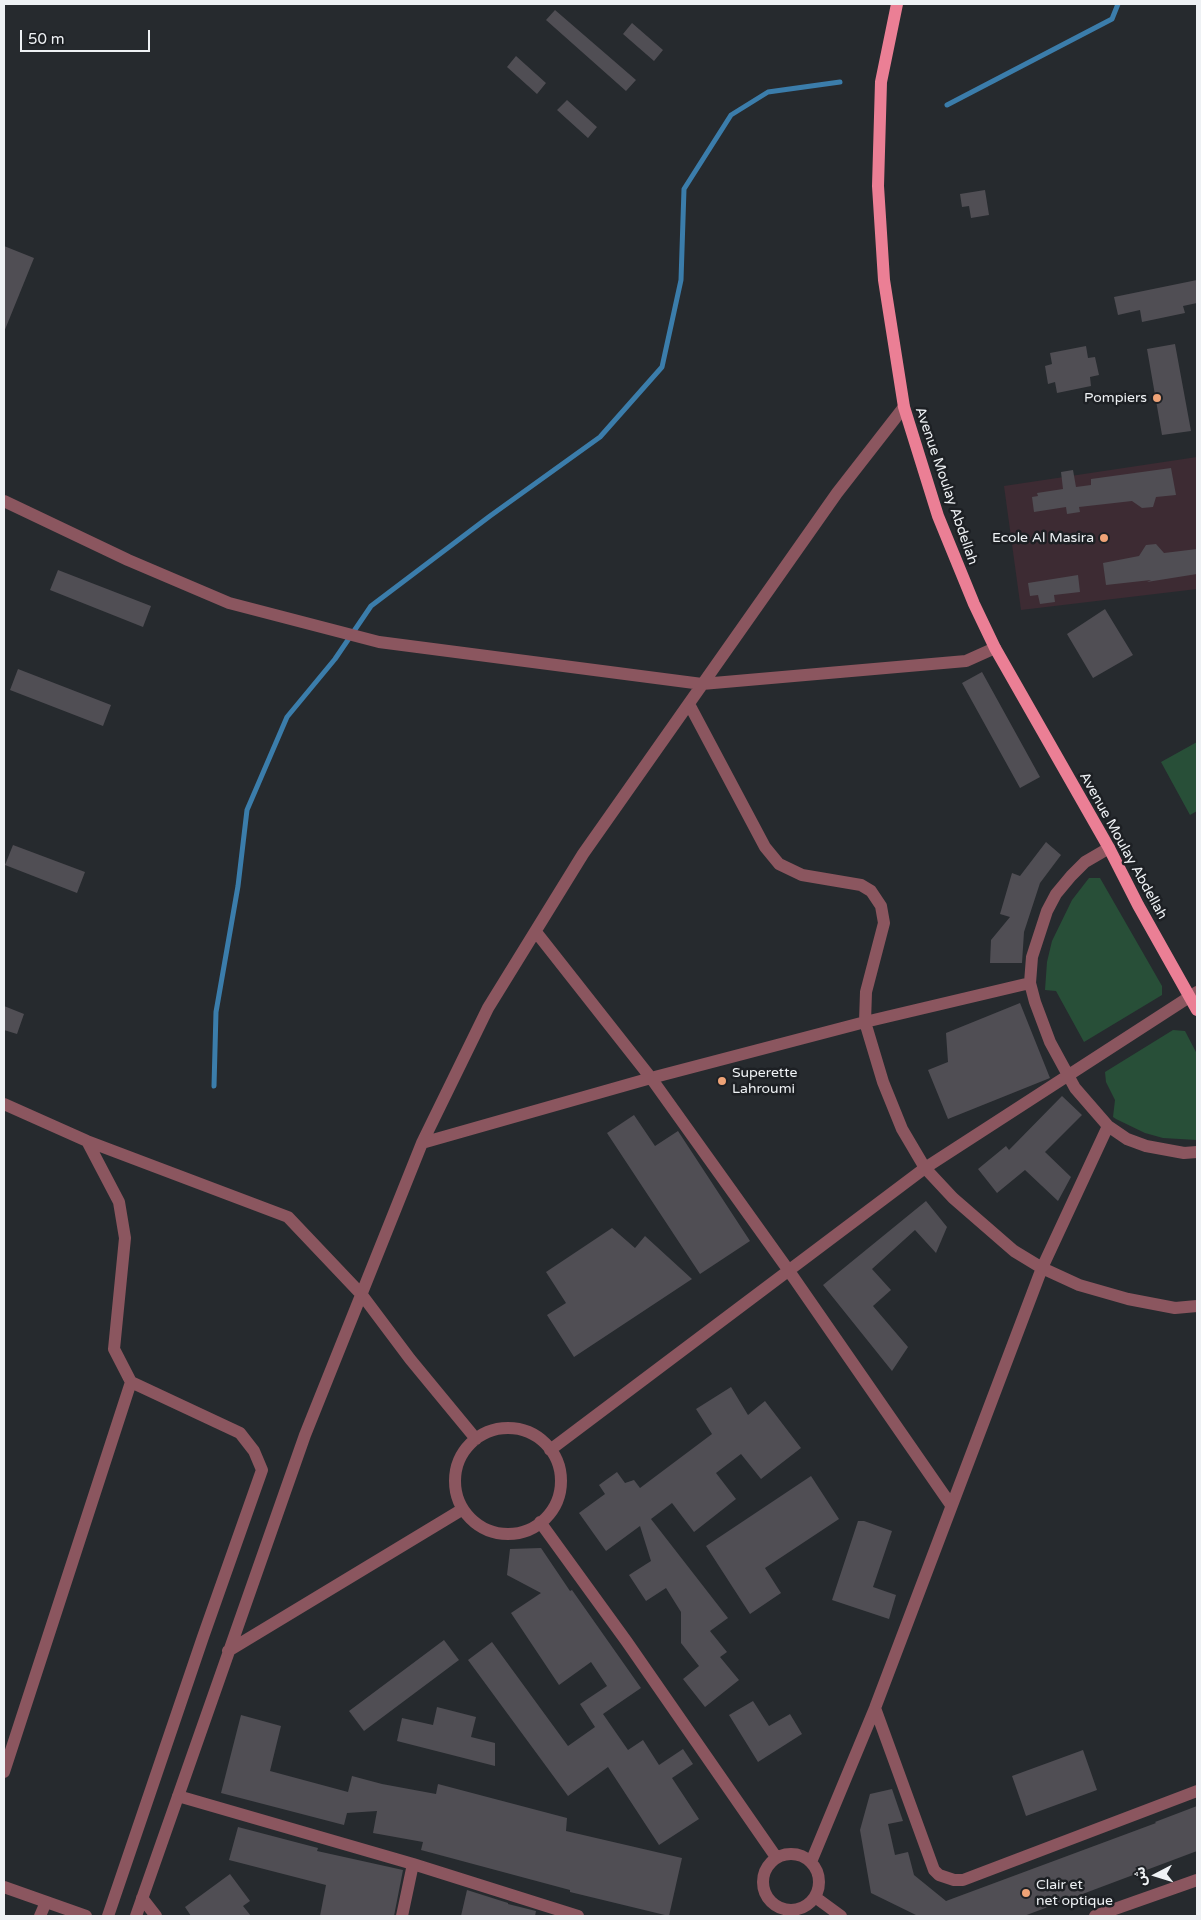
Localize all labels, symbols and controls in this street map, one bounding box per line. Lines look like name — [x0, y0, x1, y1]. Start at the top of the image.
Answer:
scale bar — [22, 20, 152, 52]
text: 50 m — [28, 30, 65, 48]
place label: Pompiers — [1084, 390, 1147, 406]
marker: Pompiers — [1151, 392, 1163, 404]
street label: Avenue Moulay Abdellah — [911, 405, 981, 567]
place label: Ecole Al Masira — [992, 530, 1094, 546]
marker: Ecole Al Masira — [1098, 532, 1110, 544]
street label: Avenue Moulay Abdellah — [1075, 769, 1171, 923]
place label: Superette Lahroumi — [732, 1065, 797, 1098]
marker: Superette Lahroumi — [716, 1075, 728, 1087]
north arrow — [1131, 1850, 1181, 1900]
text: ش — [1131, 1866, 1150, 1887]
place label: Clair et net optique — [1036, 1877, 1113, 1910]
marker: Clair et net optique — [1020, 1887, 1032, 1899]

